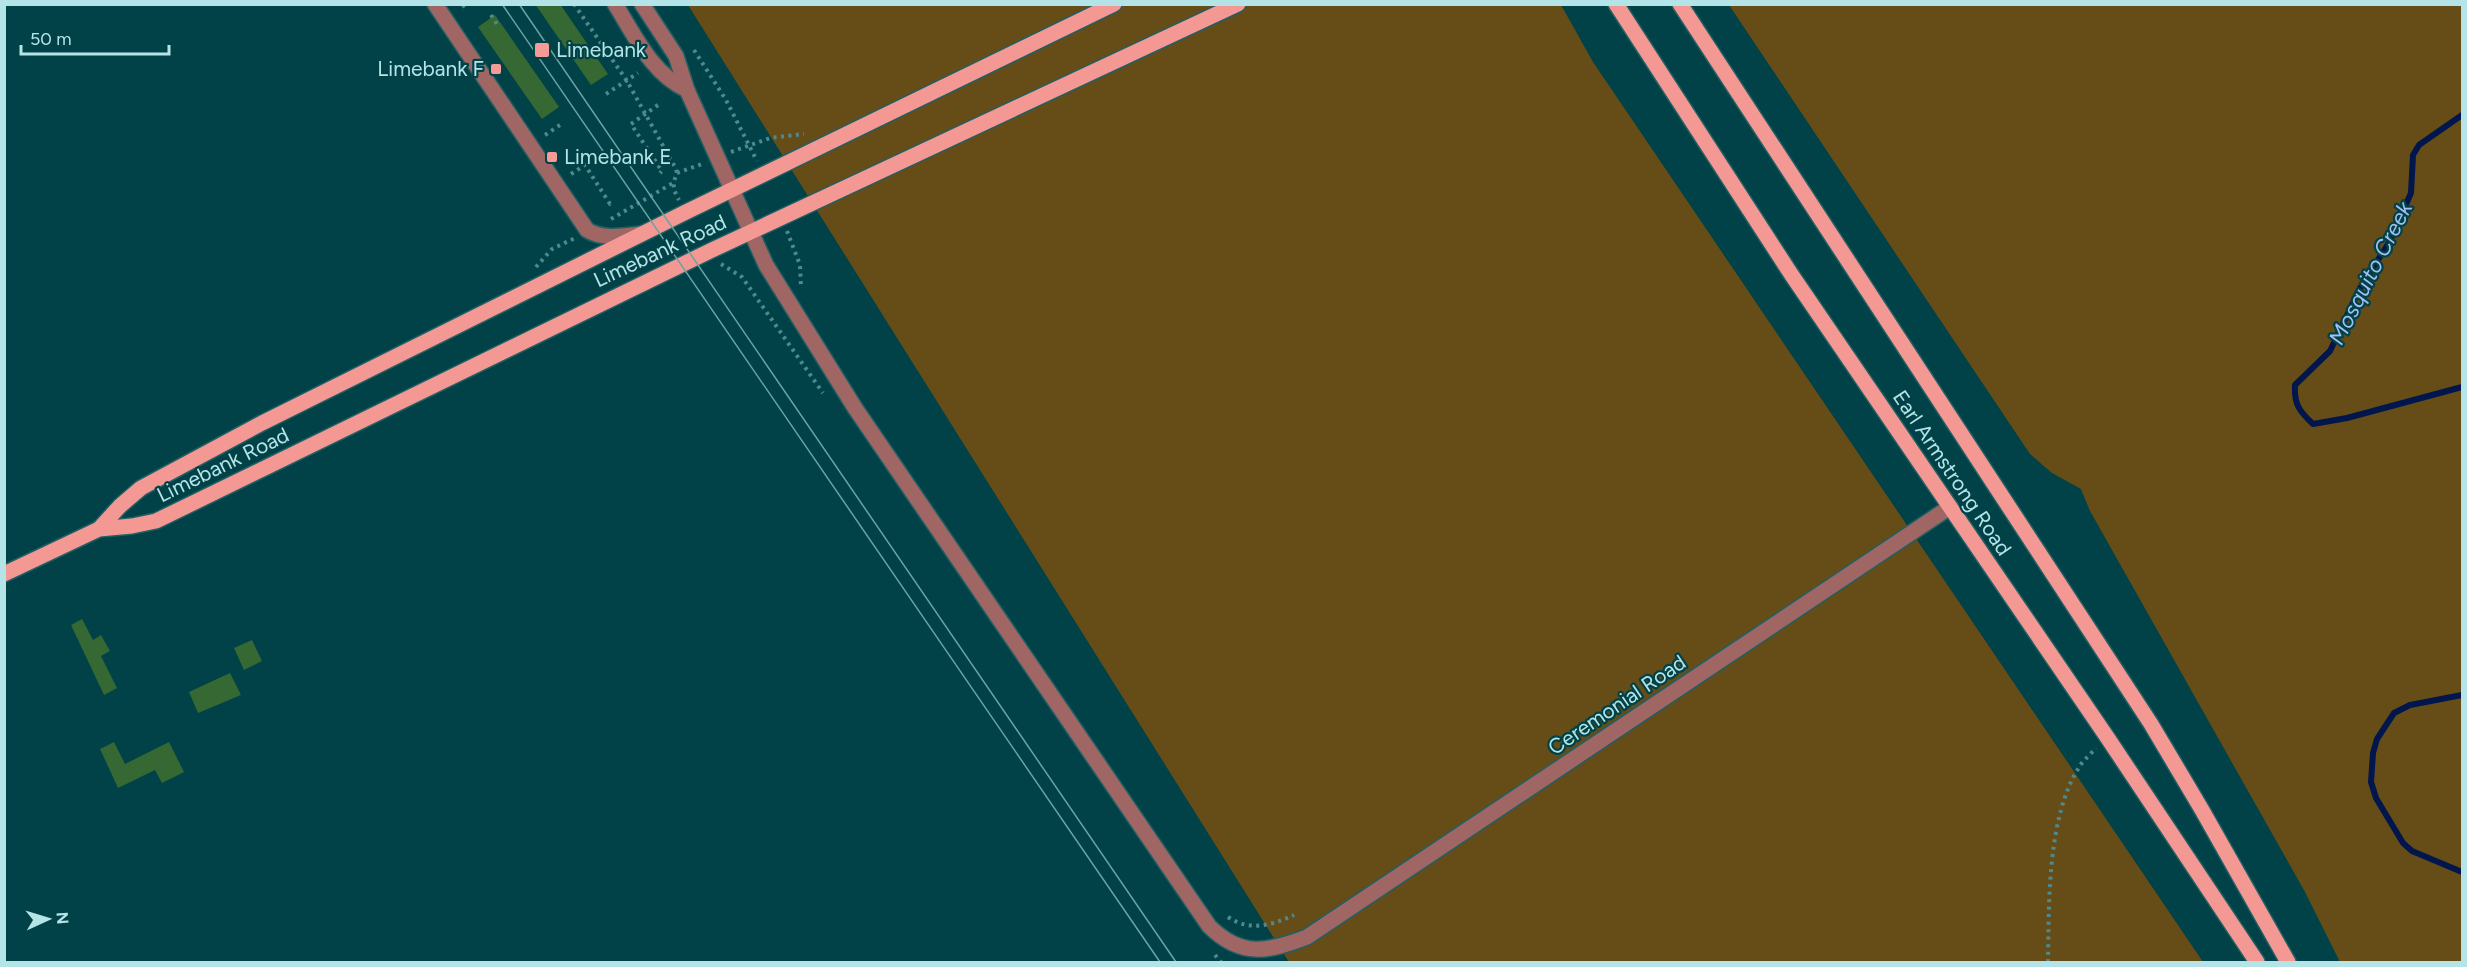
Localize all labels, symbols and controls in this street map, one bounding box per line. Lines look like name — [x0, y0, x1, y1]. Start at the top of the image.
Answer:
scale bar — [21, 18, 170, 56]
text: 50 m — [30, 28, 72, 50]
place label: Limebank — [556, 37, 647, 62]
marker: Limebank — [533, 41, 551, 59]
place label: Limebank F — [377, 56, 484, 81]
marker: Limebank F — [489, 62, 503, 76]
place label: Limebank E — [564, 144, 672, 169]
marker: Limebank E — [545, 150, 559, 164]
water label: Mosquito Creek — [2323, 196, 2419, 349]
street label: Limebank Road — [589, 209, 730, 292]
street label: Earl Armstrong Road — [1888, 385, 2017, 560]
street label: Limebank Road — [153, 422, 293, 507]
street label: Ceremonial Road — [1543, 649, 1690, 760]
north arrow — [18, 889, 78, 949]
text: N — [53, 911, 72, 925]

